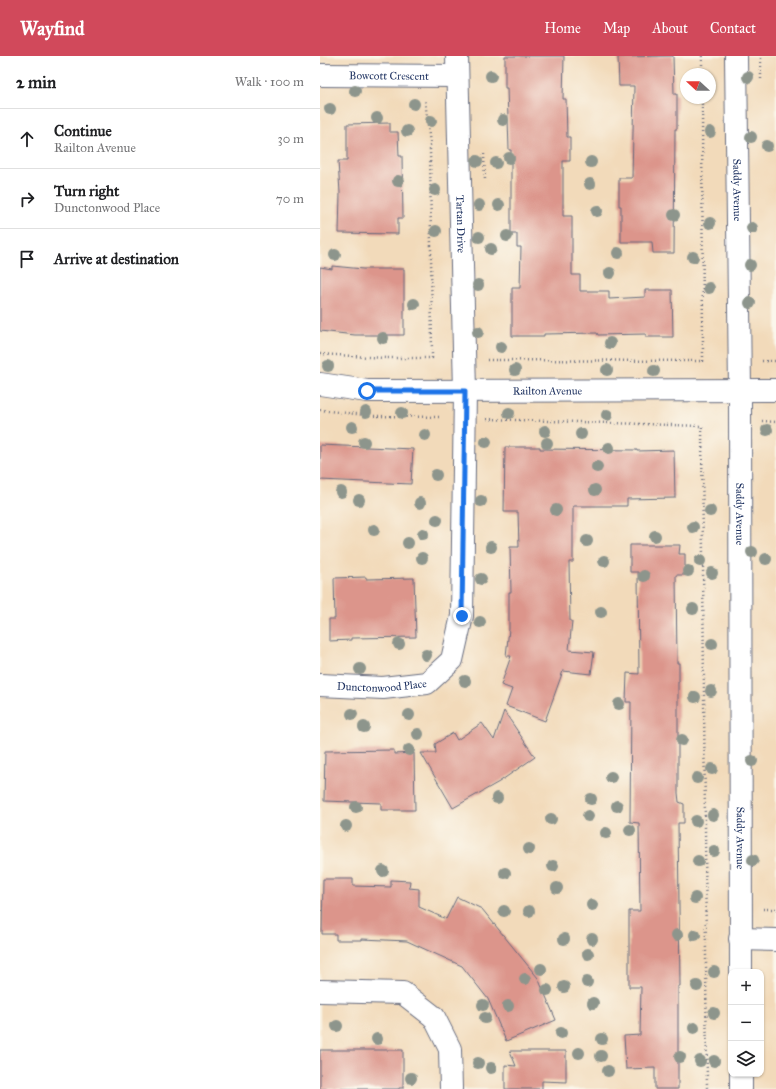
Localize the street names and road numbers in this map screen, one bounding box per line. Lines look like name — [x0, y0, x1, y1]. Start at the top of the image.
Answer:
street label: Bowcott Crescent — [349, 69, 429, 82]
street label: Saddy Avenue — [731, 159, 744, 222]
street label: Tartan Drive — [454, 195, 468, 254]
street label: Railton Avenue — [513, 384, 583, 397]
street label: Saddy Avenue — [734, 483, 747, 546]
street label: Dunctonwood Place — [337, 677, 428, 695]
street label: Saddy Avenue — [734, 807, 747, 870]

